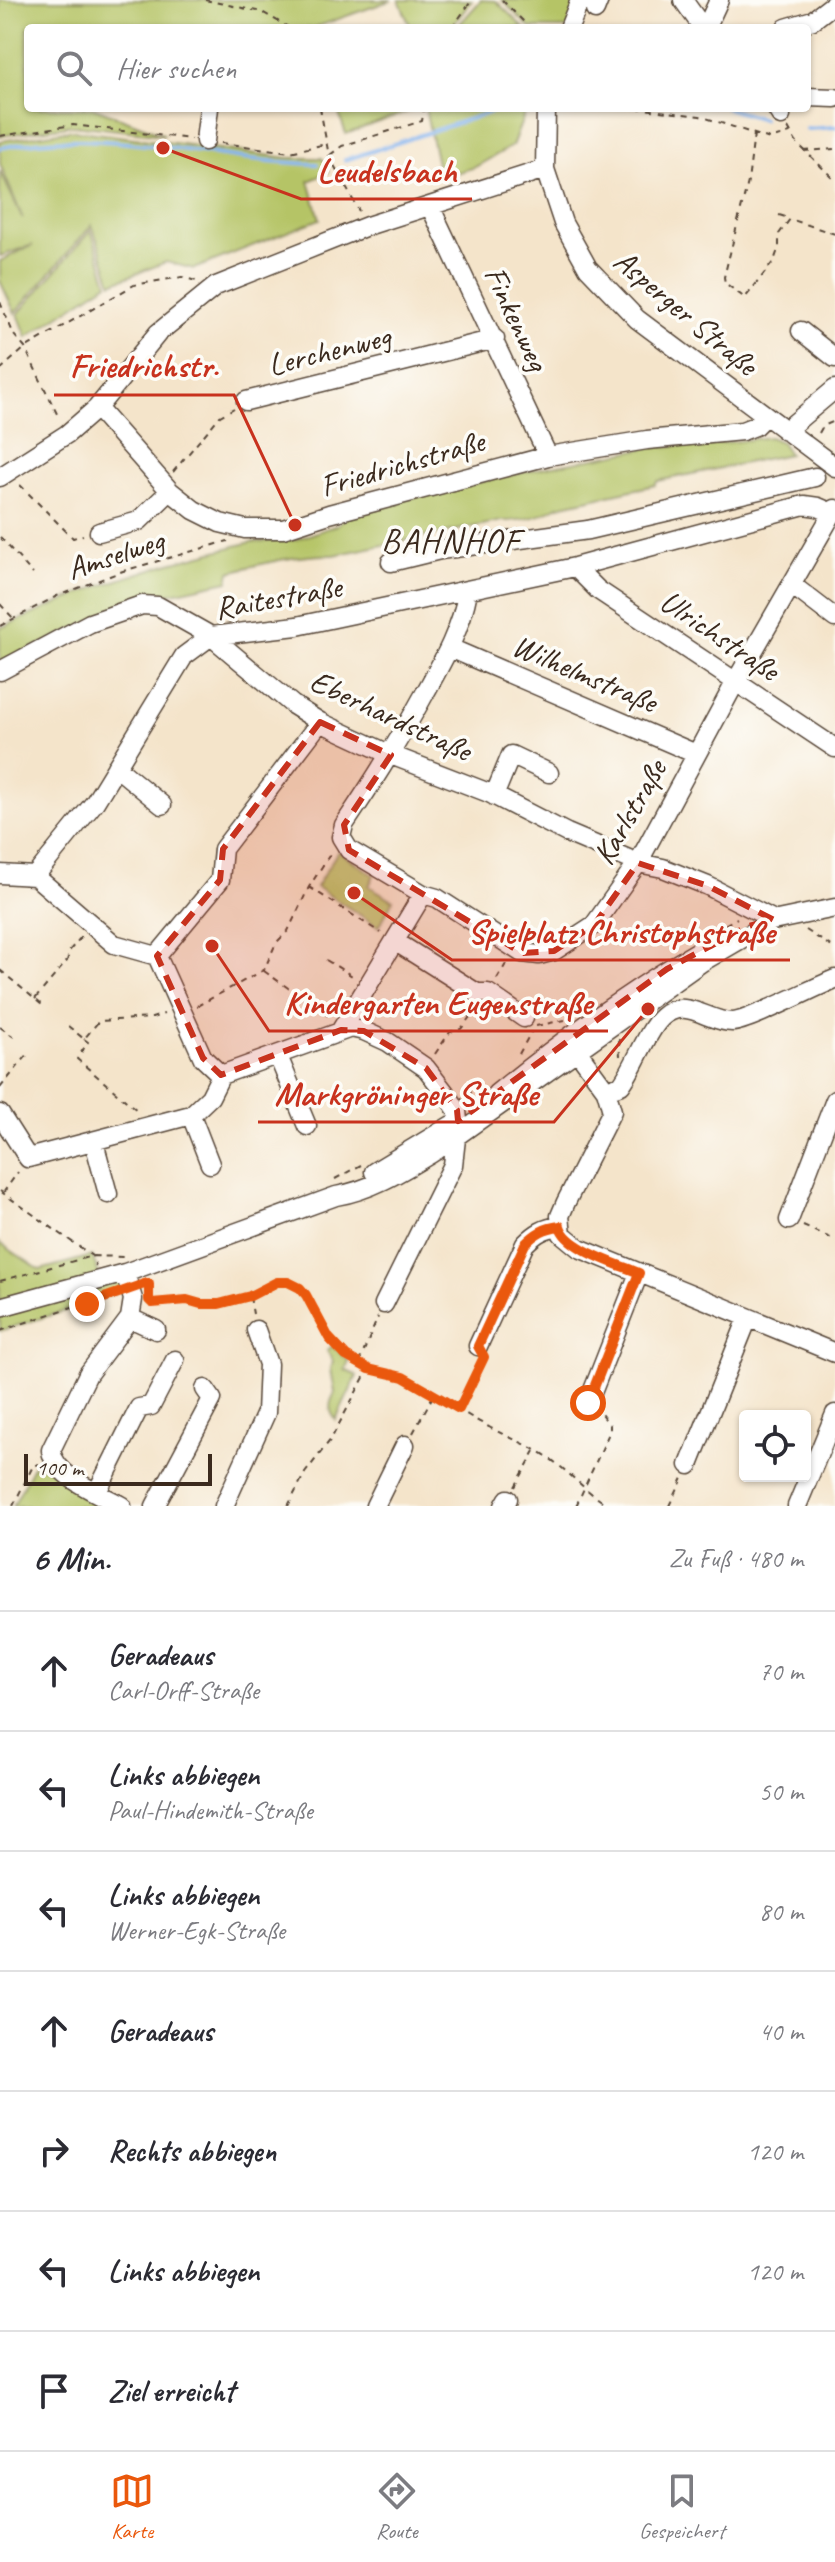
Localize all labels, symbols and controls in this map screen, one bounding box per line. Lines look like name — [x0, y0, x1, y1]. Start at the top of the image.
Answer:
search box — [24, 24, 811, 112]
icon: search — [52, 46, 96, 90]
text: Hier suchen — [116, 49, 236, 87]
callout: Leudelsbach — [301, 141, 472, 199]
text: Leudelsbach — [317, 149, 458, 192]
street label: Asperger Straße — [605, 240, 768, 386]
street label: Finkenweg — [475, 260, 559, 379]
street label: Lerchenweg — [264, 315, 396, 385]
callout: Friedrichstr. — [54, 337, 234, 395]
text: Friedrichstr. — [70, 344, 220, 387]
street label: Friedrichstraße — [316, 420, 491, 506]
street label: Amselweg — [62, 519, 171, 589]
district label: BAHNHOF — [381, 519, 526, 562]
street label: Raitestraße — [212, 566, 347, 629]
street label: Ulrichstraße — [652, 581, 789, 692]
street label: Wilhelmstraße — [506, 625, 666, 723]
street label: Eberhardstraße — [303, 660, 480, 772]
street label: Karlstraße — [583, 750, 677, 872]
callout: Spielplatz Christophstraße — [452, 902, 790, 960]
text: Spielplatz Christophstraße — [468, 910, 778, 953]
callout: Kindergarten Eugenstraße — [269, 973, 608, 1031]
text: Kindergarten Eugenstraße — [284, 981, 596, 1024]
callout: Markgröninger Straße — [258, 1064, 554, 1122]
text: Markgröninger Straße — [274, 1072, 541, 1115]
route end — [69, 1286, 105, 1322]
route start — [570, 1385, 606, 1421]
map controls — [739, 1410, 811, 1482]
button: locate — [739, 1410, 811, 1482]
scale bar — [24, 1450, 212, 1486]
text: 100 m — [36, 1454, 83, 1482]
text: 6 Min. — [32, 1537, 110, 1580]
text: Zu Fuß · 480 m — [669, 1542, 803, 1575]
text: Geradeaus — [108, 1636, 213, 1674]
icon: ahead — [32, 1649, 76, 1693]
text: 70 m — [759, 1655, 803, 1688]
text: Carl-Orff-Straße — [108, 1674, 259, 1707]
text: Links abbiegen — [108, 1756, 259, 1794]
icon: left — [32, 1769, 76, 1813]
text: 50 m — [759, 1775, 803, 1808]
text: Paul-Hindemith-Straße — [108, 1794, 313, 1827]
text: Links abbiegen — [108, 1876, 259, 1914]
icon: left — [32, 1889, 76, 1933]
text: 80 m — [759, 1895, 803, 1928]
text: Werner-Egk-Straße — [108, 1914, 285, 1947]
icon: ahead — [32, 2009, 76, 2053]
text: Geradeaus — [108, 2012, 213, 2050]
text: 40 m — [759, 2015, 803, 2048]
icon: right — [32, 2129, 76, 2173]
text: Rechts abbiegen — [108, 2132, 276, 2170]
text: 120 m — [747, 2135, 803, 2168]
icon: left — [32, 2249, 76, 2293]
text: Links abbiegen — [108, 2252, 259, 2290]
text: 120 m — [747, 2255, 803, 2288]
icon: arrive — [32, 2369, 76, 2413]
text: Ziel erreicht — [108, 2372, 234, 2410]
tab: Karte — [110, 2469, 154, 2545]
tab: Route — [375, 2469, 419, 2545]
tab: Gespeichert — [639, 2469, 725, 2545]

